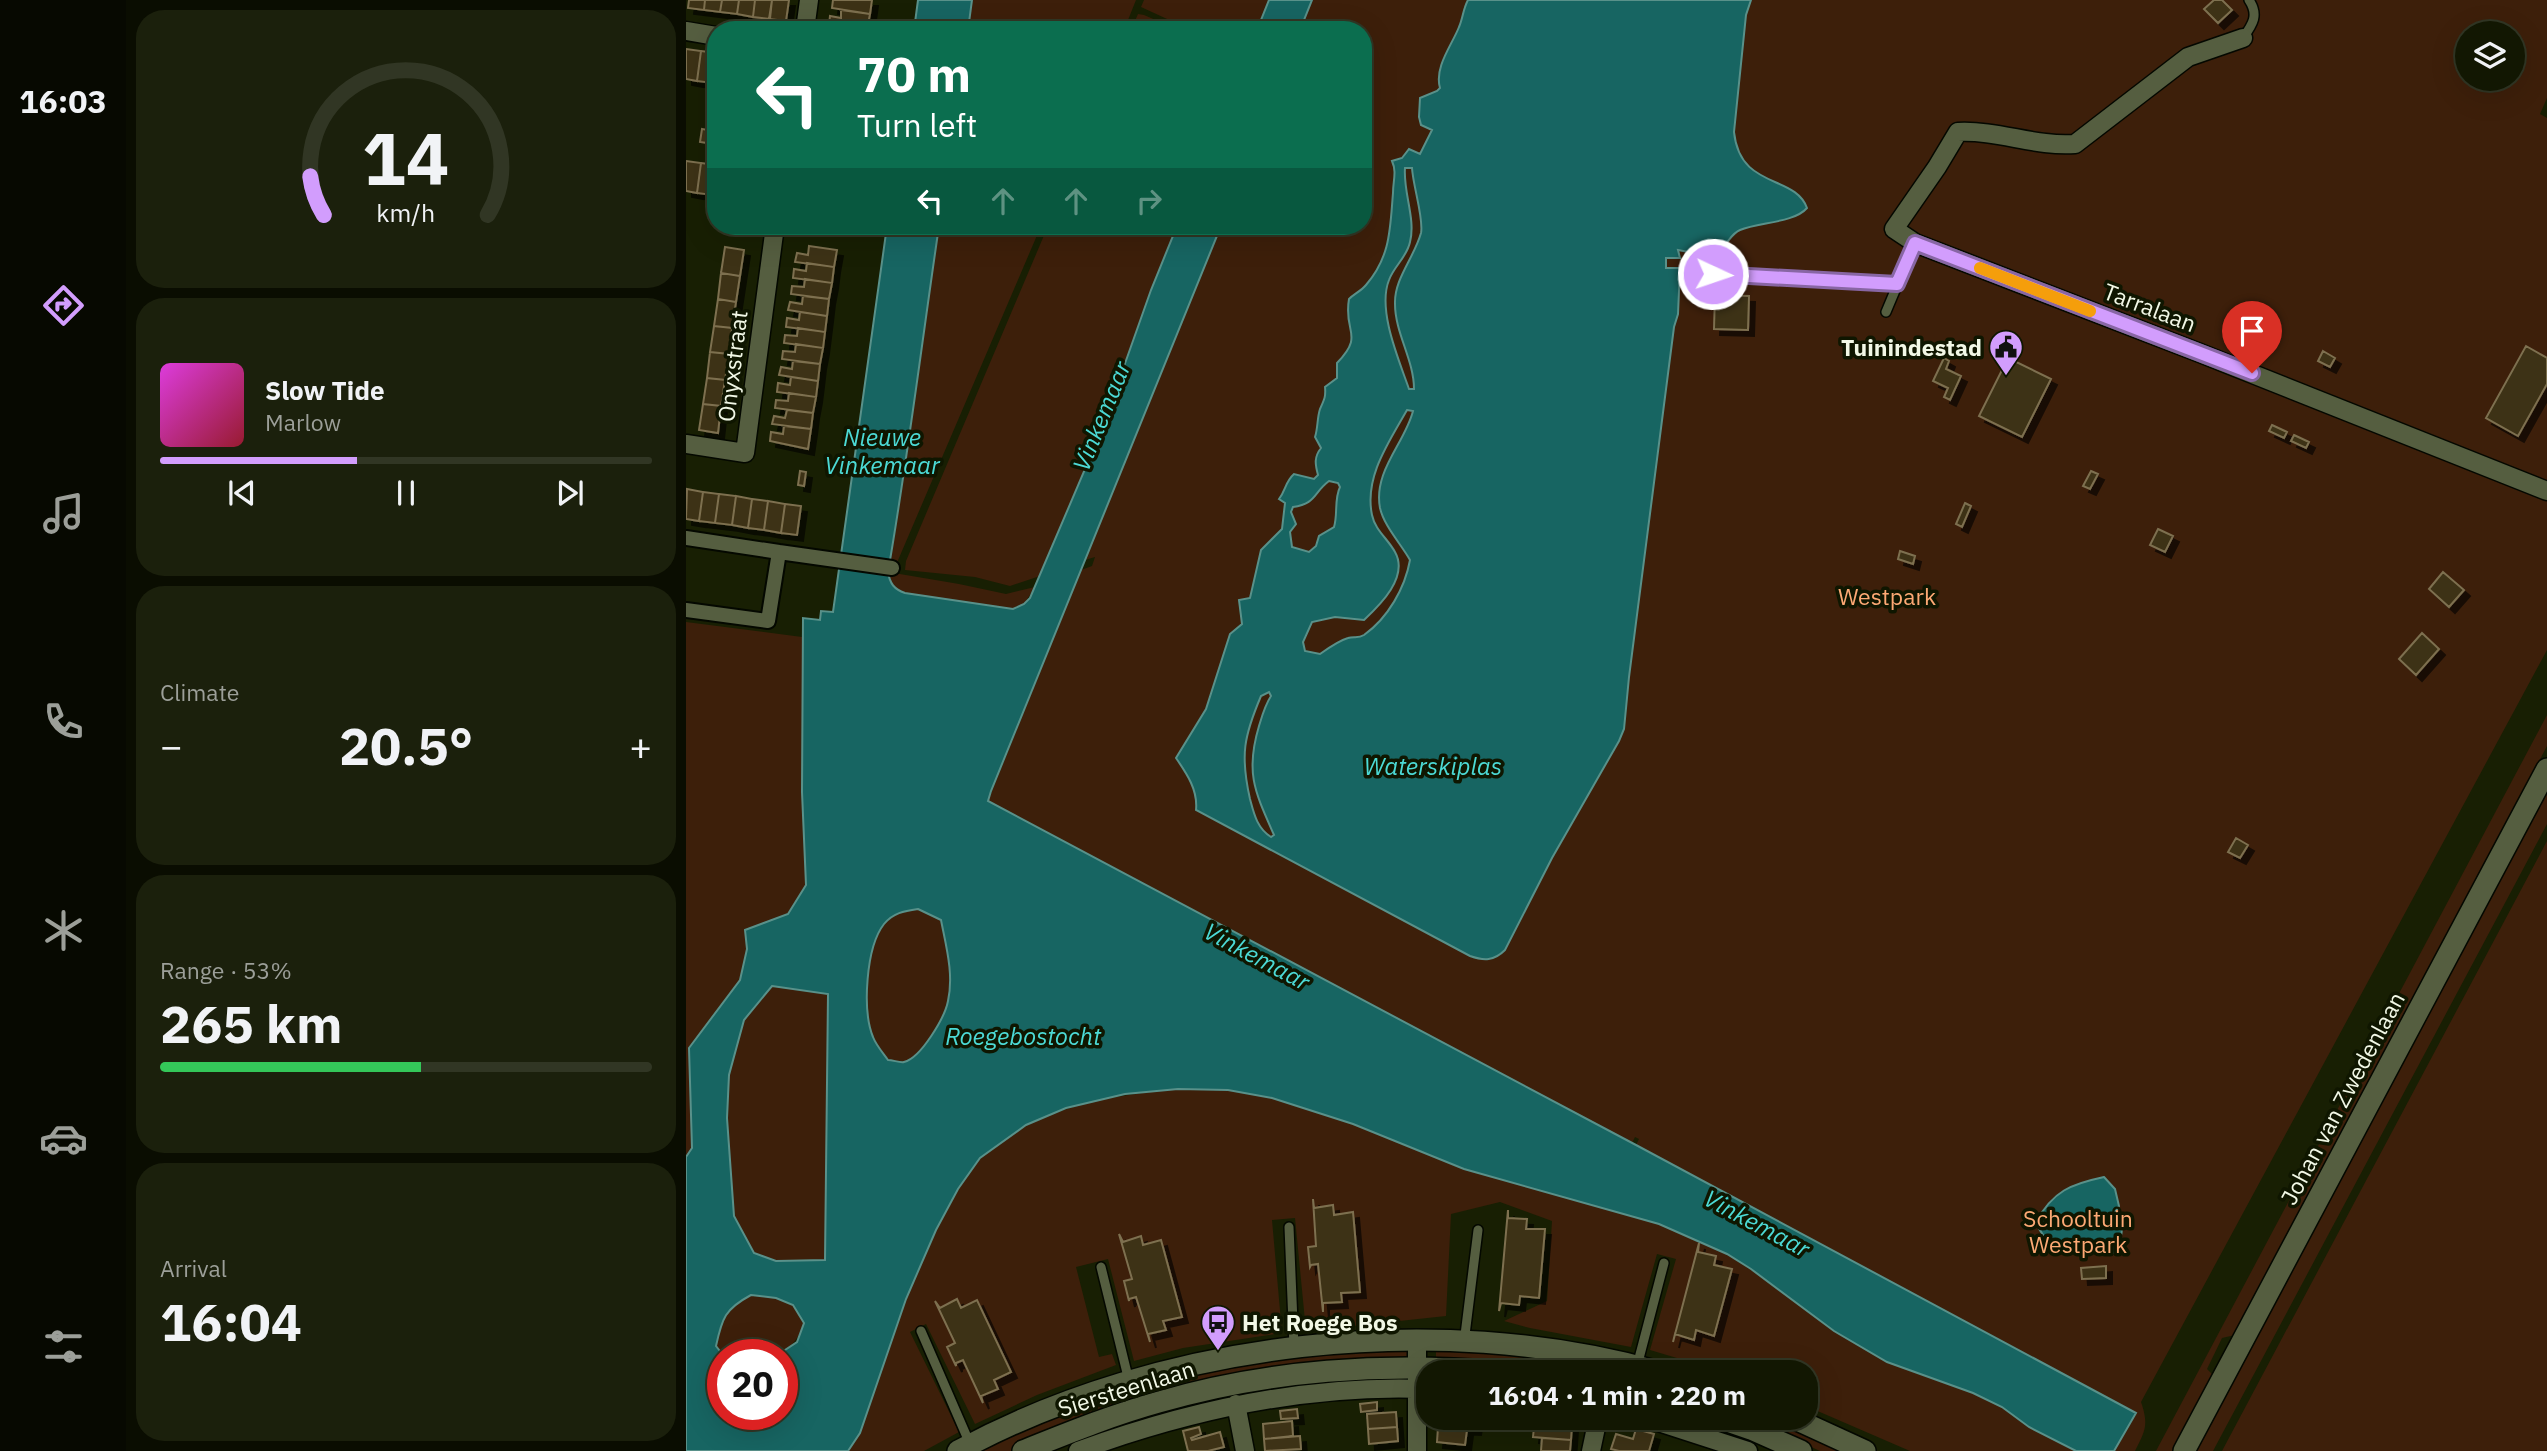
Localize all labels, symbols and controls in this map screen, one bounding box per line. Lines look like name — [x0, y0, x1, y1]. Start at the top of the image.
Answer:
map controls — [2455, 21, 2525, 91]
button: layers — [2455, 21, 2525, 91]
text: 70 m — [857, 42, 971, 105]
icon: left — [742, 49, 833, 140]
text: 16:03 — [19, 80, 107, 122]
text: Turn left — [857, 104, 977, 146]
text: 14 — [362, 110, 450, 205]
icon: left — [911, 182, 949, 220]
icon: ahead — [984, 182, 1022, 220]
icon: ahead — [1057, 182, 1095, 220]
icon: right — [1130, 182, 1168, 220]
text: km/h — [377, 196, 435, 229]
position arrow — [1676, 237, 1750, 311]
street label: Tarralaan — [2099, 276, 2201, 338]
icon: directions — [39, 281, 88, 330]
pin — [2222, 301, 2282, 373]
street label: Onyxstraat — [710, 308, 754, 424]
icon: arrive — [2233, 312, 2271, 350]
public building icon: Tuinindestad — [1987, 328, 2025, 377]
place label: Tuinindestad — [1841, 332, 1982, 362]
water label: Vinkemaar — [1065, 355, 1138, 476]
text: Slow Tide — [265, 373, 385, 407]
text: Marlow — [265, 407, 341, 437]
water label: Nieuwe Vinkemaar — [824, 421, 941, 481]
icon: previous — [223, 474, 261, 512]
icon: pause — [387, 474, 425, 512]
icon: next — [551, 474, 589, 512]
icon: music — [39, 489, 88, 538]
park label: Westpark — [1838, 581, 1936, 611]
text: Climate — [160, 677, 239, 707]
icon: phone — [39, 697, 88, 746]
text: 20.5° — [339, 712, 473, 779]
text: − — [160, 721, 183, 770]
text: + — [629, 721, 652, 770]
water label: Waterskiplas — [1364, 750, 1502, 782]
icon: climate — [39, 906, 88, 955]
water label: Vinkemaar — [1199, 915, 1317, 998]
text: Range · 53% — [160, 955, 292, 985]
street label: Johan van Zwedenlaan — [2273, 986, 2411, 1210]
text: 265 km — [160, 990, 342, 1057]
water label: Roegebostocht — [945, 1020, 1102, 1052]
icon: car — [39, 1114, 88, 1163]
water label: Vinkemaar — [1699, 1182, 1817, 1265]
park label: Schooltuin Westpark — [2023, 1203, 2133, 1259]
text: Arrival — [160, 1253, 227, 1283]
text: 16:04 — [160, 1288, 302, 1355]
bus stop icon: Het Roege Bos — [1199, 1303, 1237, 1352]
place label: Het Roege Bos — [1242, 1307, 1398, 1337]
icon: filters — [39, 1322, 88, 1371]
speed limit sign: 20 — [707, 1339, 798, 1430]
street label: Siersteenlaan — [1054, 1353, 1198, 1423]
text: 16:04 · 1 min · 220 m — [1488, 1378, 1746, 1412]

